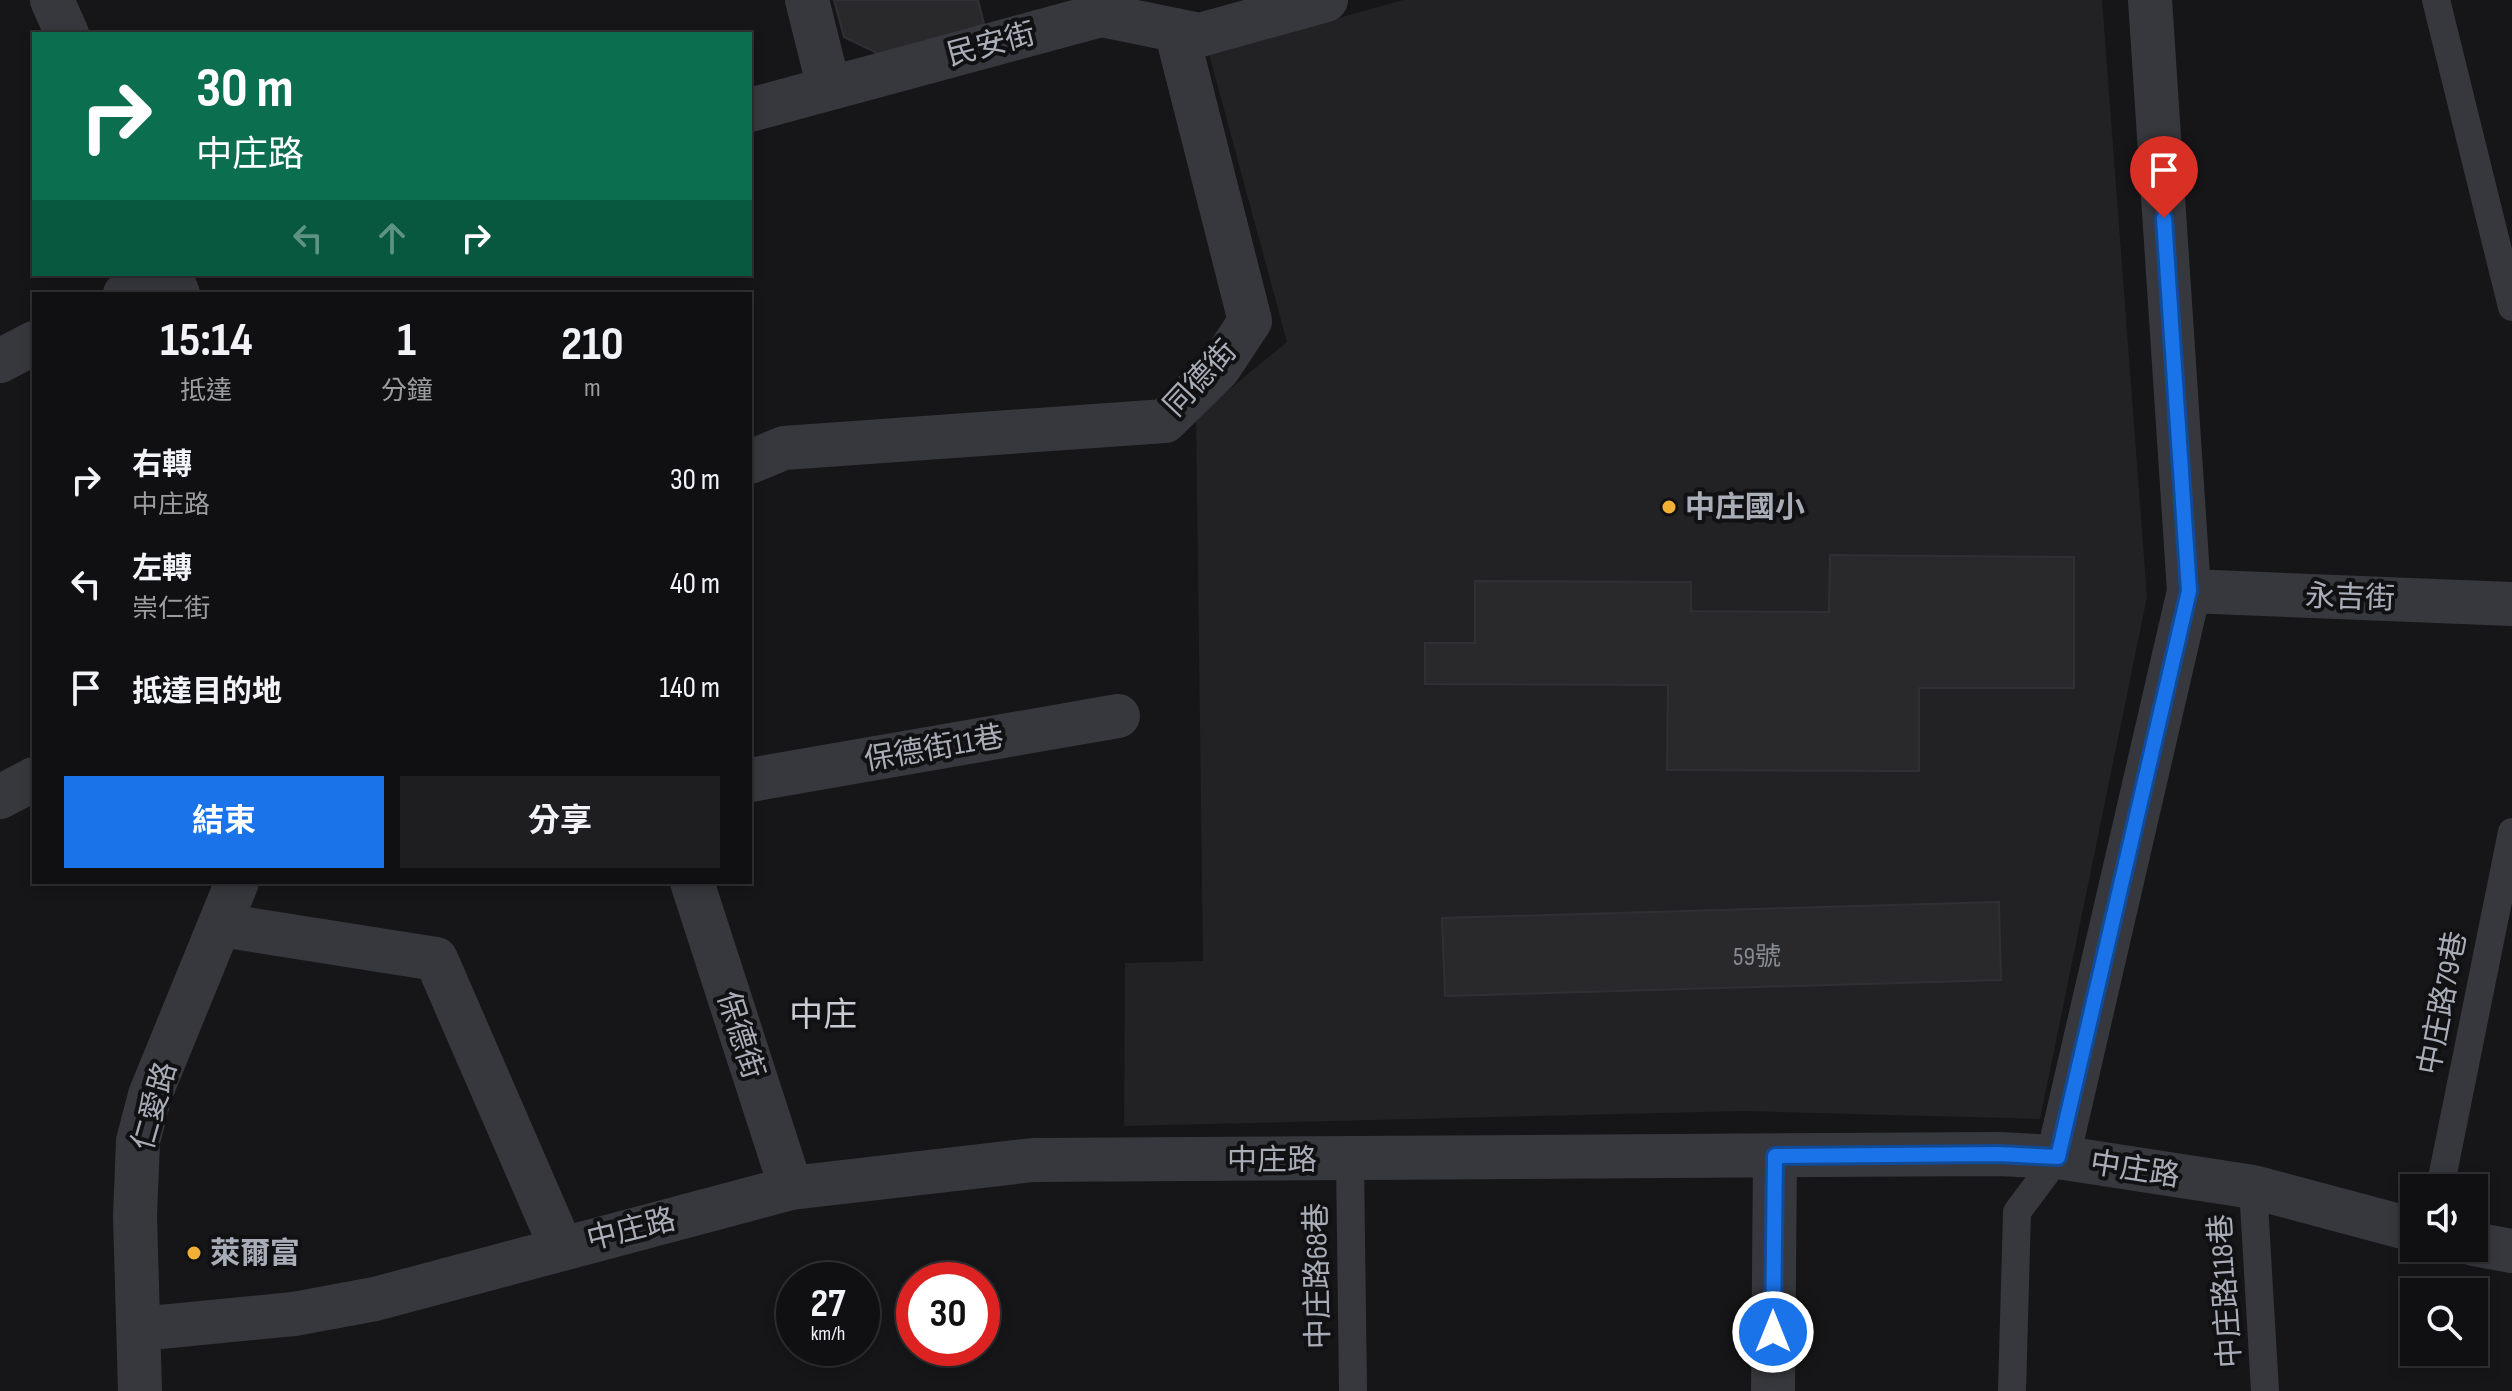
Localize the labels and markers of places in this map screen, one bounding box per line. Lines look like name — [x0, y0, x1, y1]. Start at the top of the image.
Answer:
pin — [2130, 136, 2198, 218]
place label: 中庄國小 — [1685, 490, 1805, 526]
marker: 中庄國小 — [1660, 498, 1678, 516]
place label: 萊爾富 — [210, 1236, 300, 1272]
marker: 萊爾富 — [185, 1244, 203, 1262]

